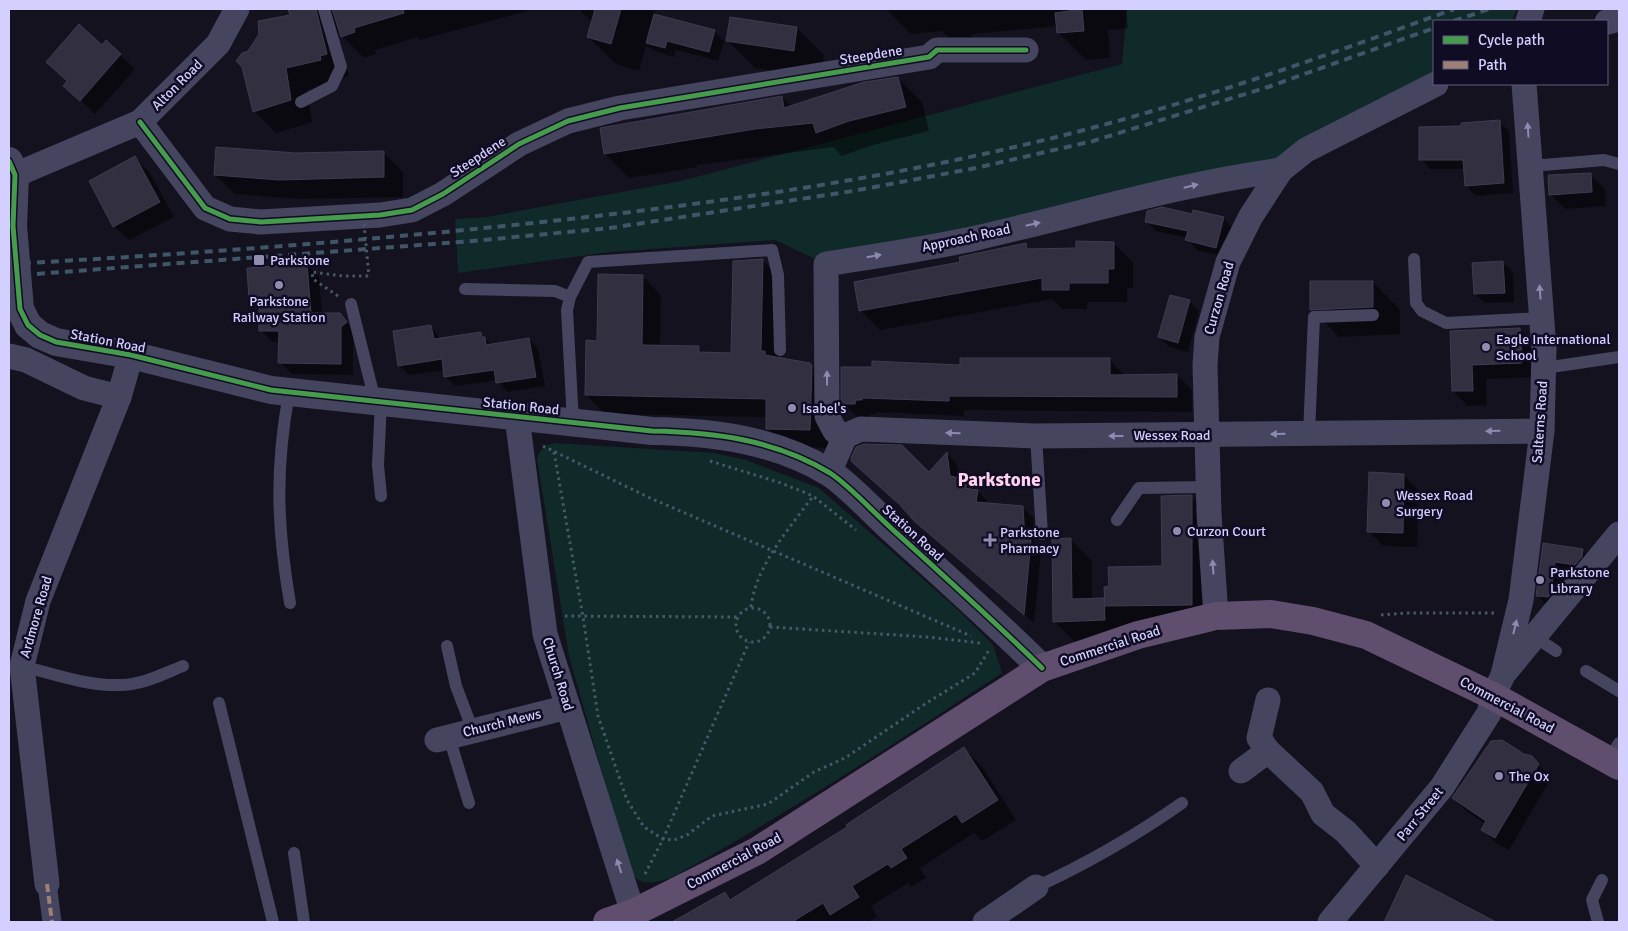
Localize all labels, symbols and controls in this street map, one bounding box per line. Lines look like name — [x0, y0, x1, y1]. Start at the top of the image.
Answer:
legend — [1433, 20, 1608, 85]
text: Cycle path — [1478, 31, 1545, 49]
street label: Steepdene — [839, 42, 903, 68]
street label: Alton Road — [148, 56, 206, 114]
text: Path — [1478, 56, 1507, 74]
one-way arrow — [1524, 122, 1532, 138]
street label: Steepdene — [447, 133, 509, 181]
one-way arrow — [1184, 182, 1199, 190]
street label: Approach Road — [920, 220, 1012, 256]
one-way arrow — [1026, 220, 1041, 228]
place label: Parkstone — [270, 252, 330, 269]
one-way arrow — [866, 252, 882, 260]
marker: Parkstone — [252, 253, 266, 267]
street label: Curzon Road — [1200, 259, 1238, 337]
marker: Parkstone Railway Station — [273, 279, 285, 291]
one-way arrow — [1536, 284, 1544, 300]
place label: Parkstone Railway Station — [232, 293, 326, 326]
street label: Station Road — [69, 325, 147, 357]
place label: Eagle International School — [1496, 331, 1611, 364]
marker: Eagle International School — [1480, 341, 1492, 353]
one-way arrow — [823, 370, 831, 386]
street label: Salterns Road — [1529, 380, 1551, 464]
street label: Station Road — [482, 394, 560, 418]
place label: Isabel's — [802, 400, 846, 417]
marker: Isabel's — [786, 402, 798, 414]
street label: Wessex Road — [1133, 427, 1211, 444]
one-way arrow — [1485, 427, 1501, 435]
one-way arrow — [945, 428, 961, 436]
one-way arrow — [1270, 430, 1286, 438]
one-way arrow — [1108, 432, 1124, 440]
district label: Parkstone — [957, 468, 1041, 492]
place label: Wessex Road Surgery — [1396, 487, 1473, 520]
marker: Wessex Road Surgery — [1380, 497, 1392, 509]
street label: Station Road — [879, 501, 947, 565]
place label: Curzon Court — [1187, 523, 1266, 540]
place label: Parkstone Pharmacy — [1000, 524, 1060, 557]
marker: Curzon Court — [1171, 525, 1183, 537]
marker: Parkstone Pharmacy — [984, 534, 996, 546]
one-way arrow — [1208, 559, 1216, 575]
place label: Parkstone Library — [1550, 564, 1610, 597]
street label: Ardmore Road — [16, 574, 56, 660]
marker: Parkstone Library — [1534, 574, 1546, 586]
one-way arrow — [1511, 620, 1519, 635]
street label: Commercial Road — [1058, 622, 1162, 670]
street label: Church Road — [539, 635, 577, 713]
street label: Commercial Road — [1457, 673, 1557, 737]
street label: Church Mews — [461, 705, 543, 741]
place label: The Ox — [1509, 768, 1550, 785]
marker: The Ox — [1493, 770, 1505, 782]
street label: Parr Street — [1393, 783, 1447, 844]
street label: Commercial Road — [684, 829, 784, 893]
one-way arrow — [614, 859, 622, 874]

